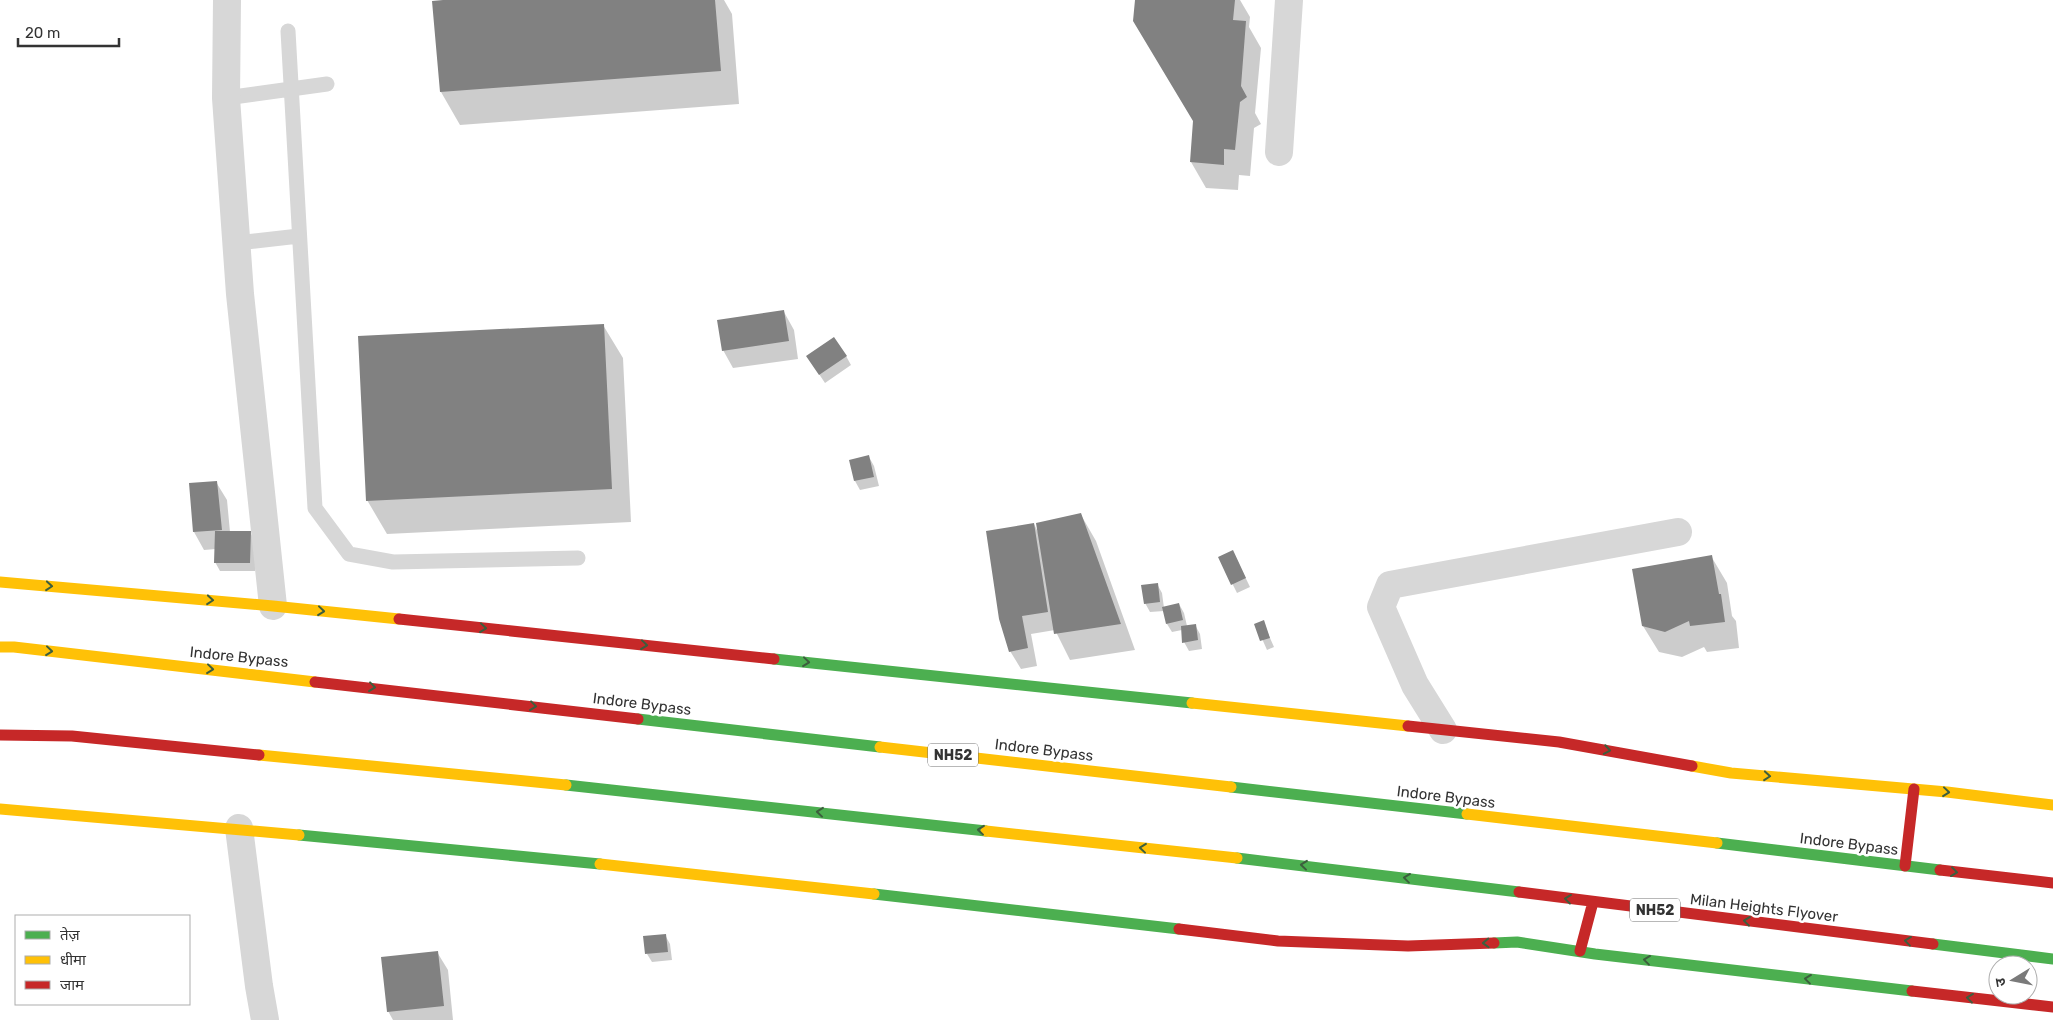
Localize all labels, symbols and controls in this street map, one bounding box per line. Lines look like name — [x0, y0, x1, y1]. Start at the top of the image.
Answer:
scale bar — [18, 15, 119, 47]
text: 20 m — [25, 24, 60, 42]
one-way arrow — [45, 581, 53, 592]
one-way arrow — [207, 595, 215, 606]
one-way arrow — [317, 605, 325, 616]
one-way arrow — [479, 622, 487, 633]
one-way arrow — [641, 639, 649, 650]
street label: Indore Bypass — [189, 643, 290, 671]
one-way arrow — [45, 645, 53, 656]
one-way arrow — [802, 656, 810, 667]
one-way arrow — [206, 663, 214, 674]
one-way arrow — [368, 681, 376, 692]
street label: Indore Bypass — [592, 689, 693, 719]
one-way arrow — [529, 700, 537, 711]
street label: Indore Bypass — [994, 735, 1095, 765]
road number: NH52 — [928, 744, 978, 766]
one-way arrow — [1602, 745, 1611, 755]
one-way arrow — [1763, 771, 1771, 782]
street label: Indore Bypass — [1396, 782, 1497, 812]
one-way arrow — [1942, 786, 1950, 797]
one-way arrow — [815, 807, 823, 818]
one-way arrow — [977, 825, 985, 836]
street label: Indore Bypass — [1799, 829, 1900, 859]
one-way arrow — [1139, 843, 1147, 854]
one-way arrow — [1300, 860, 1308, 871]
one-way arrow — [1950, 866, 1958, 877]
one-way arrow — [1403, 873, 1411, 884]
street label: Milan Heights Flyover — [1689, 890, 1839, 926]
one-way arrow — [1564, 894, 1572, 905]
road number: NH52 — [1630, 898, 1680, 922]
legend — [15, 915, 190, 1005]
one-way arrow — [1743, 916, 1751, 927]
text: तेज़ — [60, 926, 81, 944]
one-way arrow — [1904, 936, 1912, 947]
one-way arrow — [1481, 938, 1489, 949]
text: धीमा — [60, 951, 87, 969]
one-way arrow — [1643, 955, 1651, 966]
north arrow — [1988, 955, 2038, 1005]
one-way arrow — [1804, 974, 1812, 985]
text: जाम — [60, 976, 85, 994]
text: उ — [1991, 976, 2010, 988]
one-way arrow — [1965, 993, 1973, 1004]

